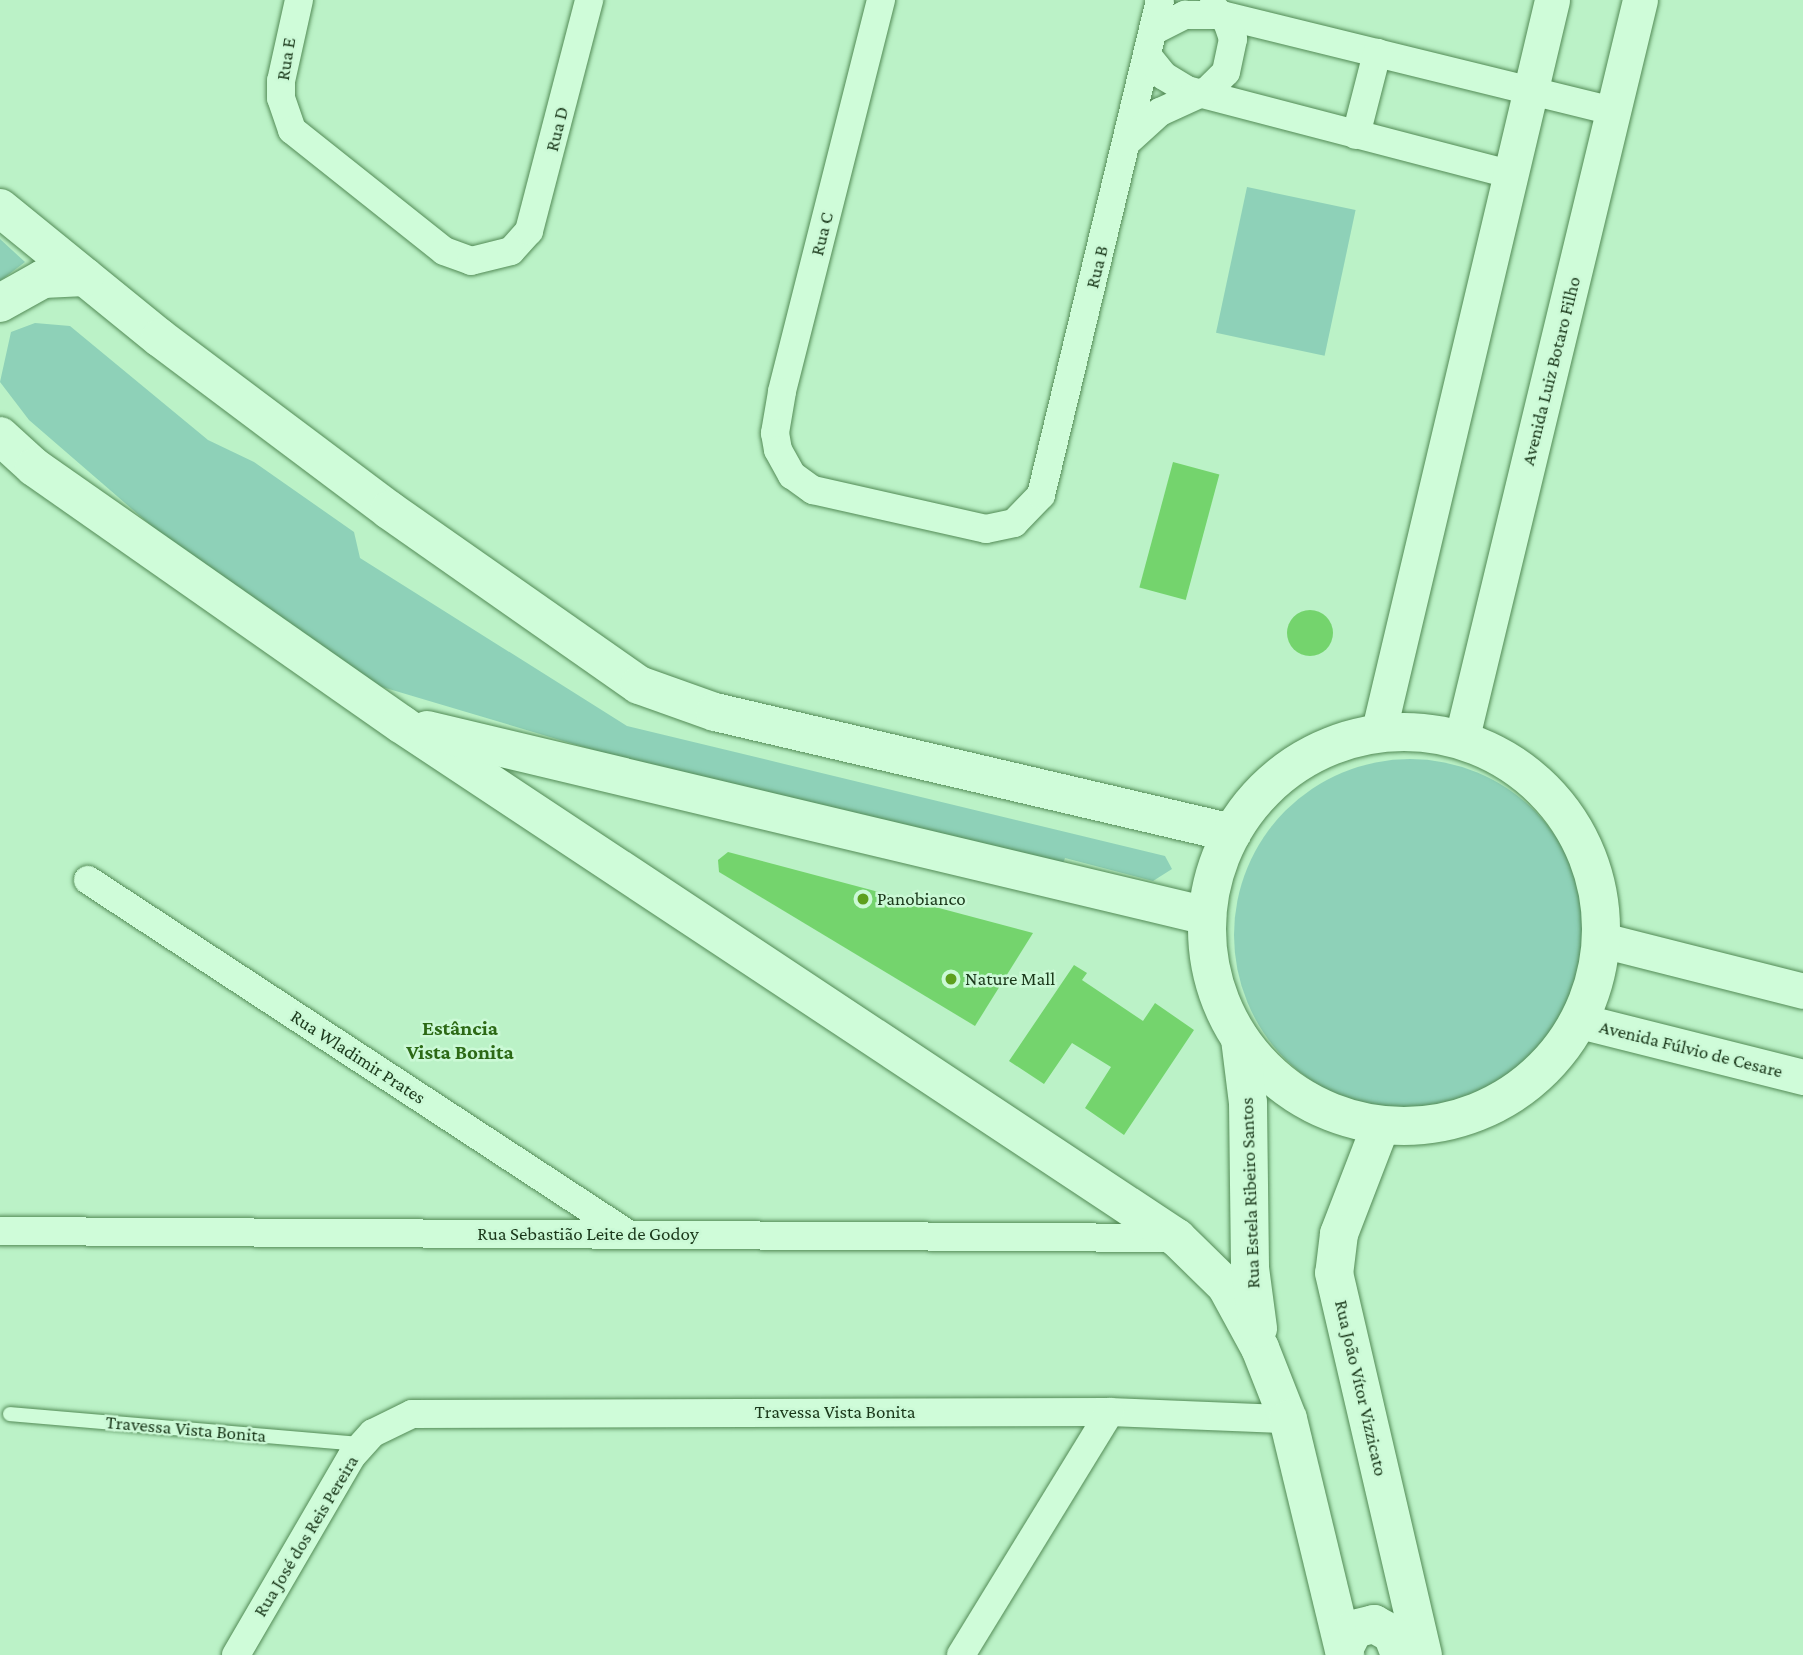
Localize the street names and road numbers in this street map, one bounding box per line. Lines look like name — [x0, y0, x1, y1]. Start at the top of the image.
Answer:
street label: Rua E — [271, 36, 301, 82]
street label: Rua D — [540, 104, 574, 154]
street label: Rua C — [806, 210, 838, 258]
street label: Rua B — [1081, 243, 1113, 291]
street label: Avenida Luiz Botaro Filho — [1516, 274, 1586, 468]
street label: Rua Wladimir Prates — [286, 1005, 430, 1109]
street label: Avenida Fúlvio de Cesare — [1597, 1015, 1785, 1083]
street label: Rua Estela Ribeiro Santos — [1235, 1097, 1265, 1289]
street label: Rua Sebastião Leite de Godoy — [477, 1223, 699, 1245]
street label: Rua João Vítor Vizzicato — [1330, 1298, 1392, 1478]
street label: Travessa Vista Bonita — [754, 1401, 916, 1423]
street label: Travessa Vista Bonita — [105, 1411, 267, 1447]
street label: Rua José dos Reis Pereira — [249, 1451, 363, 1621]

